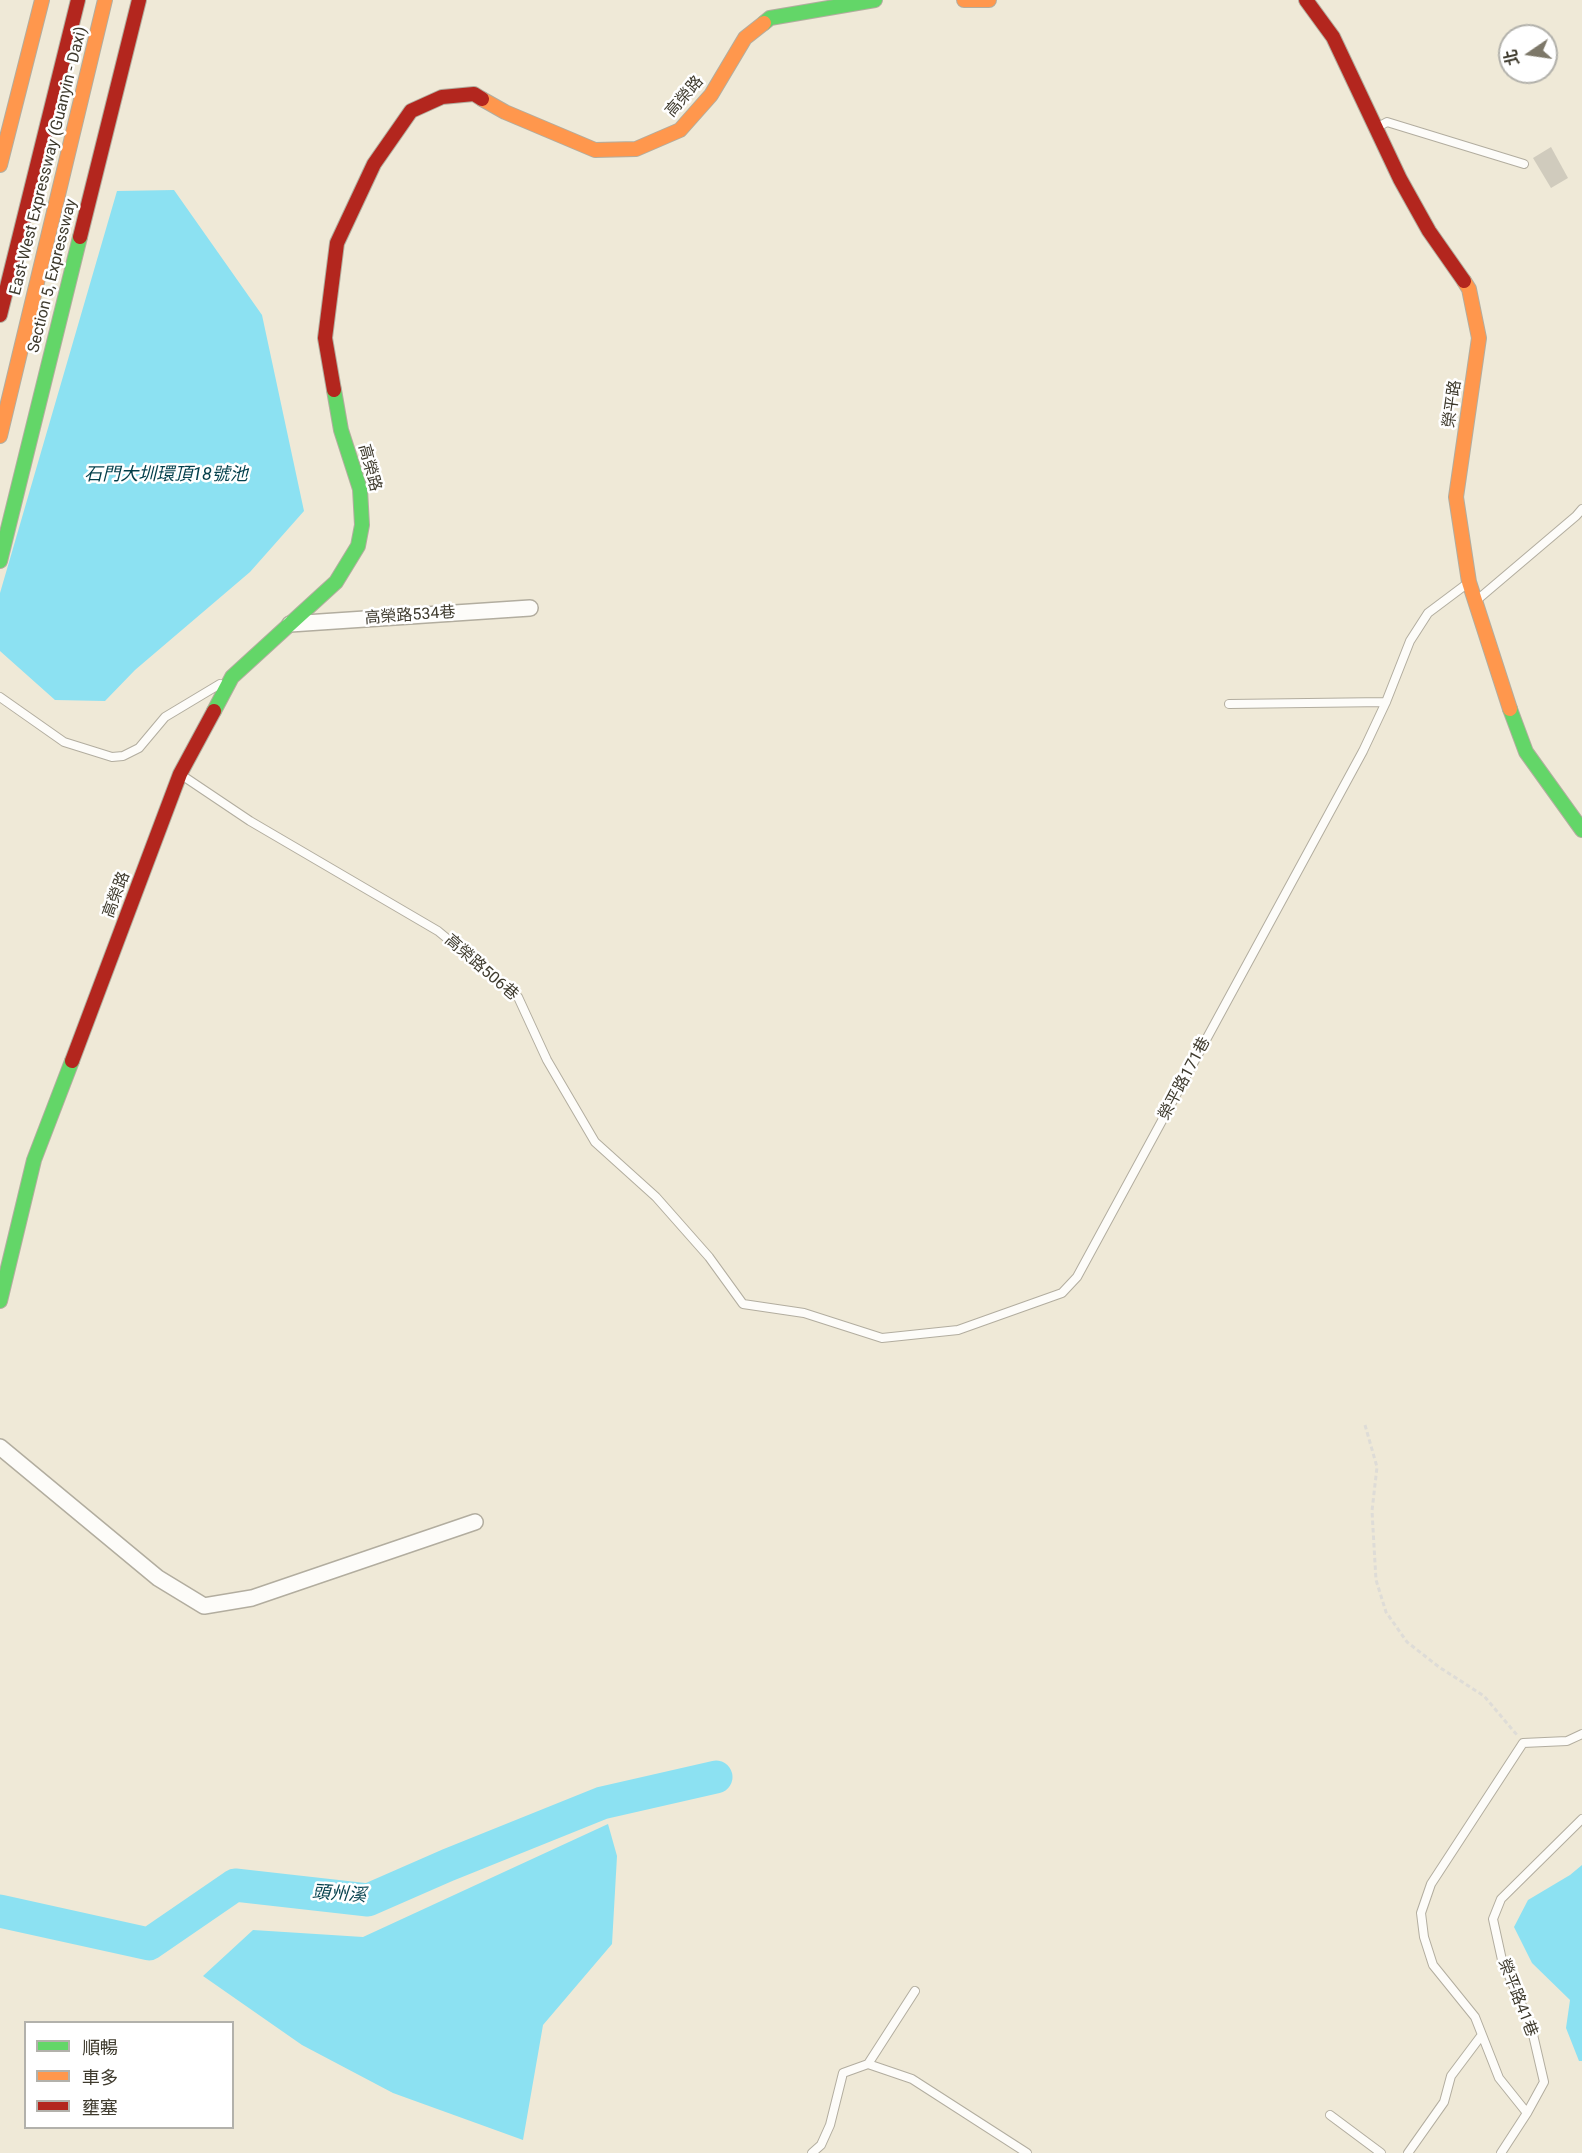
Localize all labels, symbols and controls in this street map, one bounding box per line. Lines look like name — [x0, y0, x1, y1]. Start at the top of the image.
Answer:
north arrow — [1498, 24, 1558, 84]
street label: East-West Expressway (Guanyin - Daxi) — [6, 25, 92, 297]
text: 北 — [1501, 48, 1523, 68]
street label: 高榮路 — [662, 73, 708, 121]
street label: Section 5, Expressway — [25, 197, 81, 355]
street label: 榮平路 — [1440, 379, 1466, 429]
street label: 高榮路 — [354, 442, 384, 494]
water label: 石門大圳環頂18號池 — [84, 464, 248, 486]
street label: 高榮路534巷 — [364, 603, 456, 629]
street label: 高榮路 — [99, 869, 135, 921]
street label: 高榮路506巷 — [440, 931, 522, 1005]
street label: 榮平路171巷 — [1155, 1034, 1215, 1124]
water label: 頭州溪 — [311, 1882, 367, 1908]
street label: 榮平路41巷 — [1493, 1956, 1541, 2040]
legend — [24, 2021, 234, 2129]
text: 順暢 — [82, 2037, 118, 2058]
text: 車多 — [82, 2067, 118, 2088]
text: 壅塞 — [82, 2097, 118, 2118]

